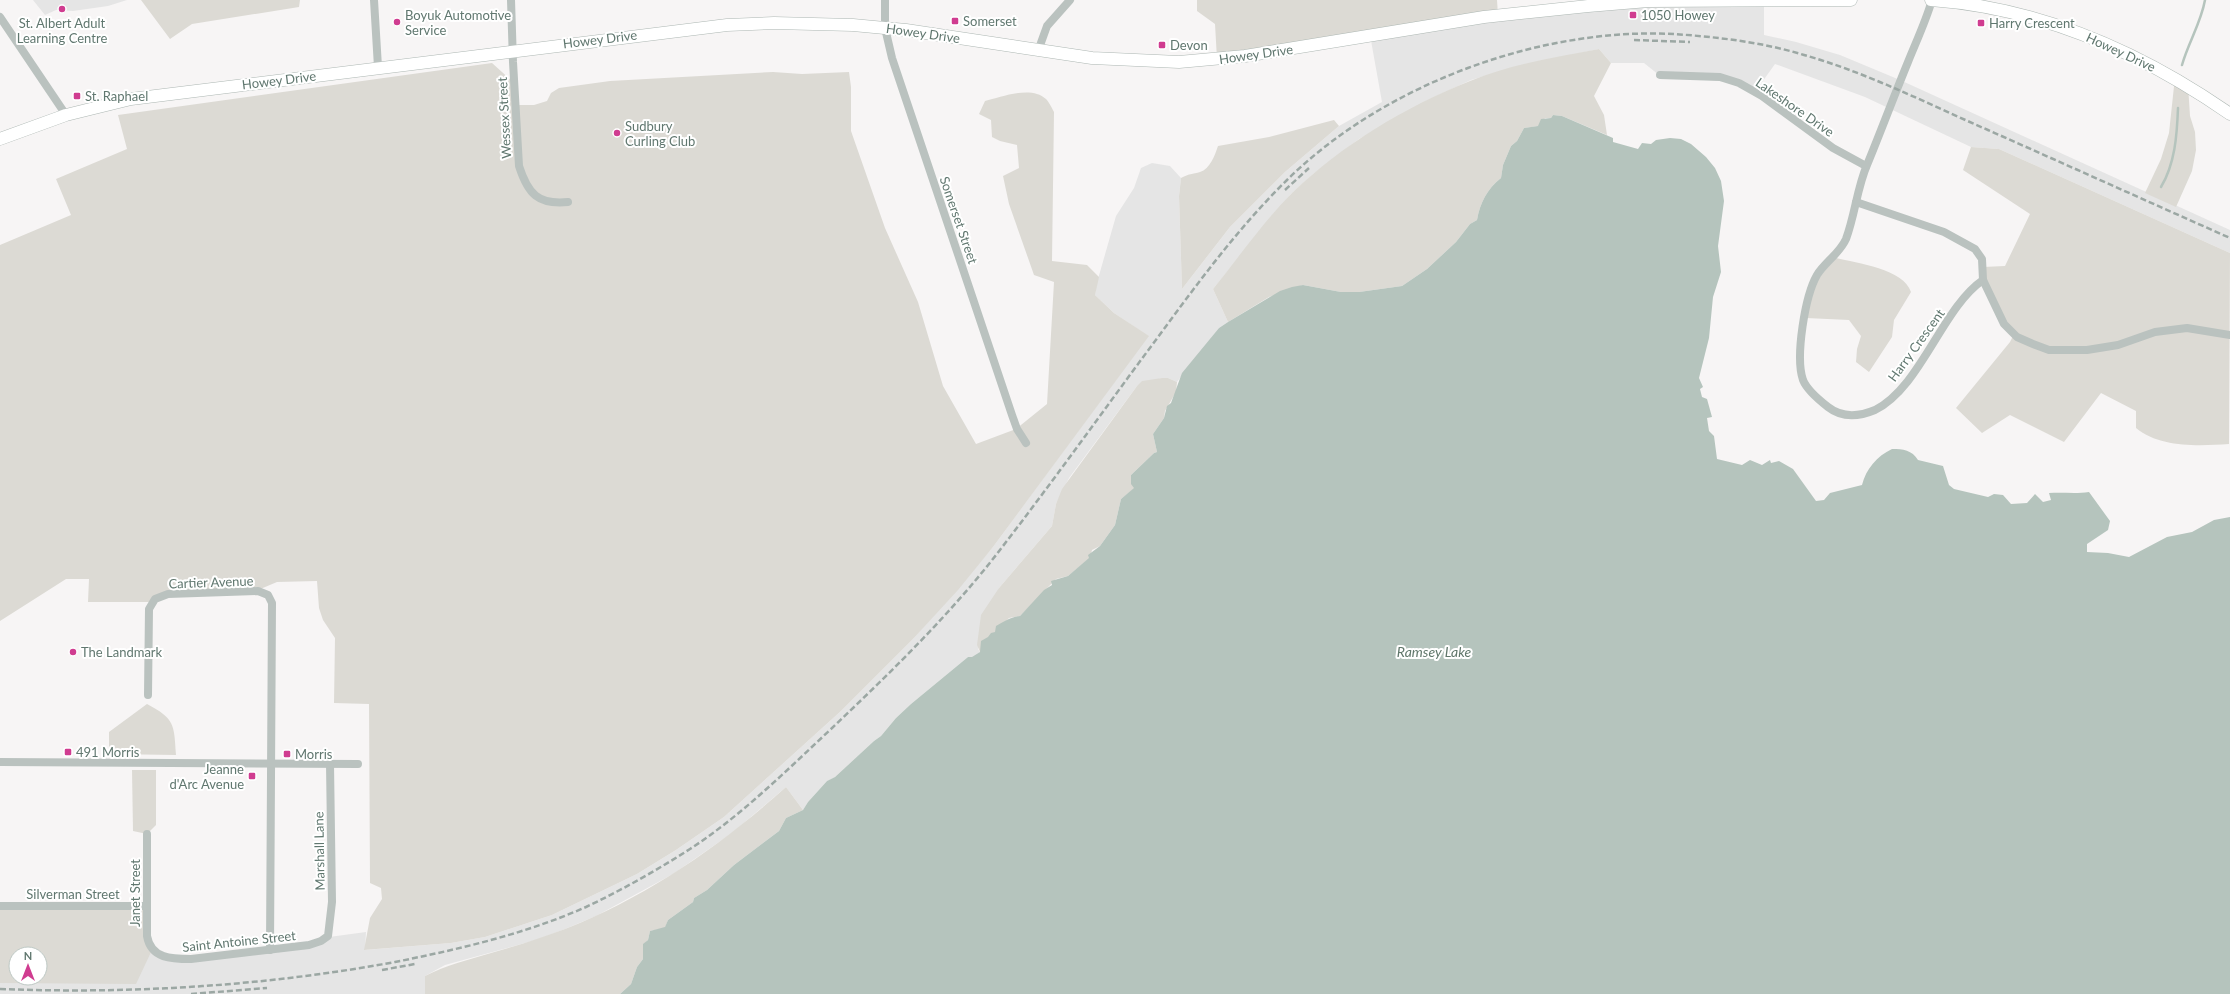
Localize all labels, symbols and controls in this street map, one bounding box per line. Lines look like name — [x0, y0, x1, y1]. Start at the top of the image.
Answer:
marker: St. Albert Adult Learning Centre — [57, 4, 67, 14]
place label: Boyuk Automotive Service — [405, 7, 511, 38]
place label: 1050 Howey — [1641, 7, 1715, 23]
marker: 1050 Howey — [1628, 10, 1638, 20]
place label: Somerset — [963, 13, 1017, 29]
place label: St. Albert Adult Learning Centre — [17, 15, 107, 46]
place label: Harry Crescent — [1989, 15, 2075, 31]
marker: Somerset — [950, 16, 960, 26]
marker: Boyuk Automotive Service — [392, 17, 402, 27]
marker: Harry Crescent — [1976, 18, 1986, 28]
street label: Howey Drive — [885, 20, 961, 46]
street label: Howey Drive — [562, 27, 638, 51]
street label: Howey Drive — [2084, 29, 2158, 75]
place label: Devon — [1170, 37, 1208, 53]
marker: Devon — [1157, 40, 1167, 50]
street label: Howey Drive — [1218, 41, 1294, 67]
street label: Howey Drive — [241, 68, 317, 92]
street label: Lakeshore Drive — [1753, 74, 1837, 140]
street label: Wessex Street — [494, 76, 514, 159]
place label: St. Raphael — [85, 88, 148, 104]
marker: St. Raphael — [72, 91, 82, 101]
place label: Sudbury Curling Club — [625, 118, 695, 149]
marker: Sudbury Curling Club — [612, 128, 622, 138]
street label: Somerset Street — [937, 174, 982, 266]
street label: Harry Crescent — [1884, 305, 1948, 384]
street label: Cartier Avenue — [168, 573, 254, 591]
water label: Ramsey Lake — [1397, 643, 1471, 660]
place label: The Landmark — [81, 644, 163, 660]
marker: The Landmark — [68, 647, 78, 657]
place label: 491 Morris — [76, 744, 140, 760]
place label: Morris — [295, 746, 333, 762]
marker: 491 Morris — [63, 747, 73, 757]
marker: Morris — [282, 749, 292, 759]
place label: Jeanne d'Arc Avenue — [169, 761, 244, 792]
marker: Jeanne d'Arc Avenue — [247, 771, 257, 781]
street label: Marshall Lane — [310, 811, 328, 891]
street label: Janet Street — [127, 859, 143, 927]
street label: Silverman Street — [26, 886, 120, 902]
street label: Saint Antoine Street — [181, 927, 297, 955]
north arrow — [8, 946, 48, 986]
text: N — [24, 949, 32, 962]

